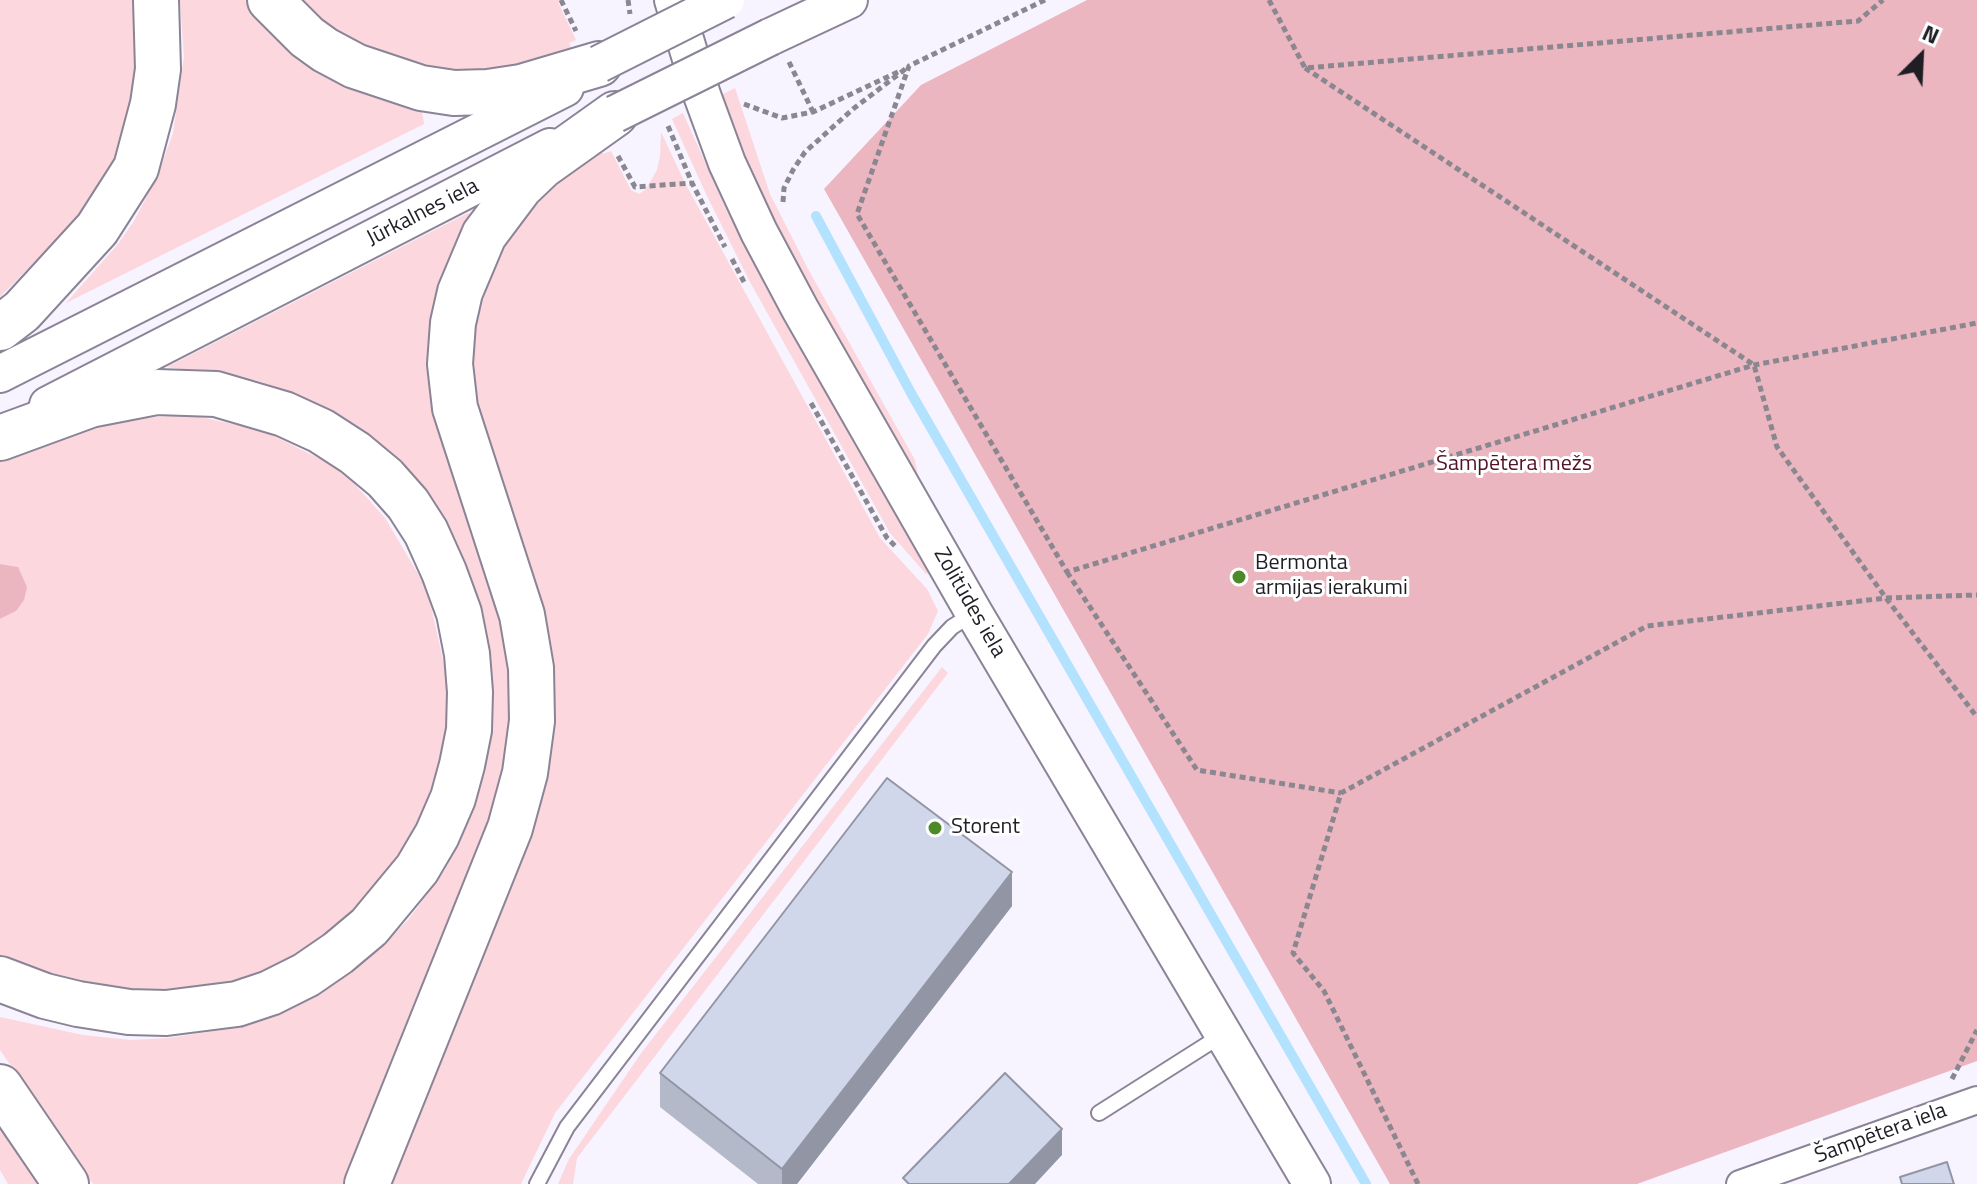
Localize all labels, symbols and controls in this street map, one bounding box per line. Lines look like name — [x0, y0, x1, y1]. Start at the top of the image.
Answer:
text: N — [1917, 15, 1945, 53]
north arrow — [1881, 16, 1961, 96]
street label: Jūrkalnes iela — [363, 173, 483, 253]
park label: Šampētera mežs — [1436, 452, 1592, 478]
street label: Zolitūdes iela — [927, 543, 1011, 663]
place label: Bermonta armijas ierakumi — [1255, 551, 1408, 602]
marker: Bermonta armijas ierakumi — [1230, 568, 1248, 586]
place label: Storent — [951, 815, 1020, 841]
marker: Storent — [926, 819, 944, 837]
street label: Šampētera iela — [1811, 1098, 1951, 1170]

